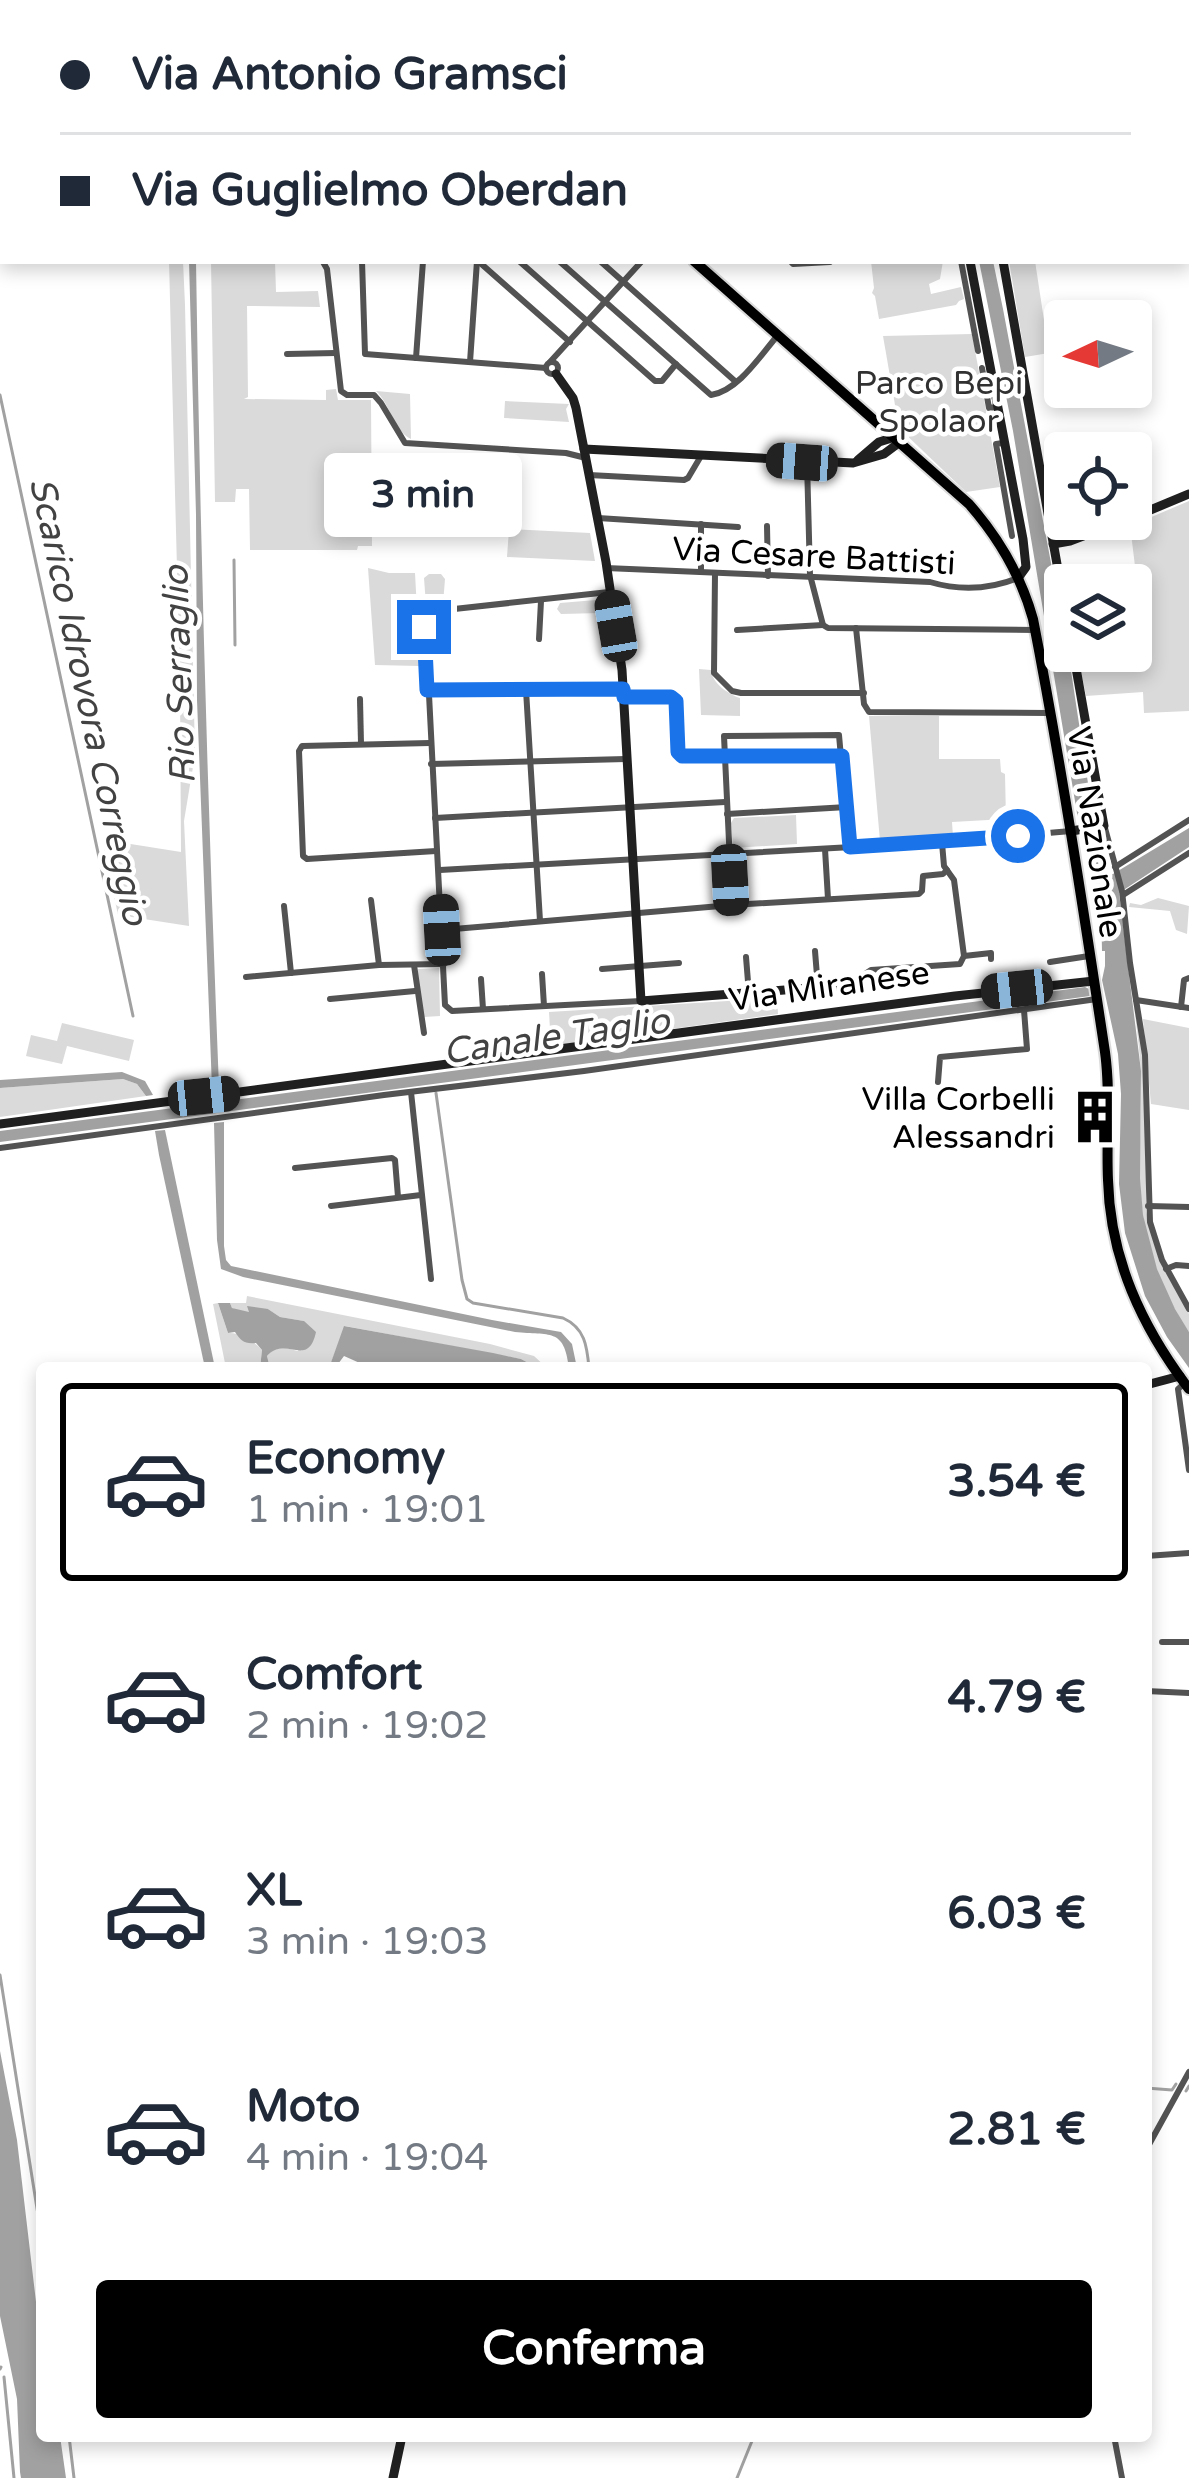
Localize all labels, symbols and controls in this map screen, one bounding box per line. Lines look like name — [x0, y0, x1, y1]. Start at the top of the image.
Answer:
text: Via Antonio Gramsci — [132, 48, 568, 102]
text: Via Guglielmo Oberdan — [132, 164, 628, 218]
north arrow — [1044, 300, 1152, 408]
map controls — [1044, 300, 1152, 672]
park label: Parco Bepi Spolaor — [855, 364, 1023, 441]
button: locate — [1044, 432, 1152, 540]
car — [765, 442, 839, 482]
callout: 3 min — [325, 453, 523, 537]
text: 3 min — [371, 471, 475, 518]
water label: Scarico Idrovora Correggio — [20, 474, 157, 931]
street label: Via Cesare Battisti — [671, 530, 957, 583]
water label: Rio Serraglio — [154, 563, 205, 785]
button: layers — [1044, 564, 1152, 672]
car — [592, 587, 640, 665]
route end — [397, 600, 451, 654]
street label: Via Nazionale — [1059, 724, 1130, 941]
route start — [991, 809, 1045, 863]
car — [710, 843, 750, 917]
car — [422, 893, 462, 967]
street label: Via Miranese — [726, 953, 932, 1020]
car — [979, 967, 1055, 1011]
water label: Canale Taglio — [440, 999, 674, 1074]
car — [166, 1074, 242, 1118]
place label: Villa Corbelli Alessandri — [861, 1080, 1055, 1157]
building icon: Villa Corbelli Alessandri — [1066, 1088, 1124, 1146]
icon: car — [102, 1428, 210, 1536]
text: Economy — [246, 1432, 445, 1486]
text: 3.54 € — [947, 1455, 1086, 1509]
text: 1 min · 19:01 — [246, 1486, 488, 1533]
icon: car — [102, 1644, 210, 1752]
text: Comfort — [246, 1648, 422, 1702]
text: 4.79 € — [948, 1671, 1086, 1725]
text: 2 min · 19:02 — [246, 1702, 488, 1749]
icon: car — [102, 1860, 210, 1968]
text: XL — [246, 1864, 302, 1918]
text: 6.03 € — [947, 1887, 1086, 1941]
text: 3 min · 19:03 — [246, 1918, 488, 1965]
icon: car — [102, 2076, 210, 2184]
text: Moto — [246, 2080, 360, 2134]
text: 2.81 € — [947, 2103, 1086, 2157]
text: 4 min · 19:04 — [246, 2134, 488, 2181]
button: Conferma — [96, 2280, 1092, 2418]

